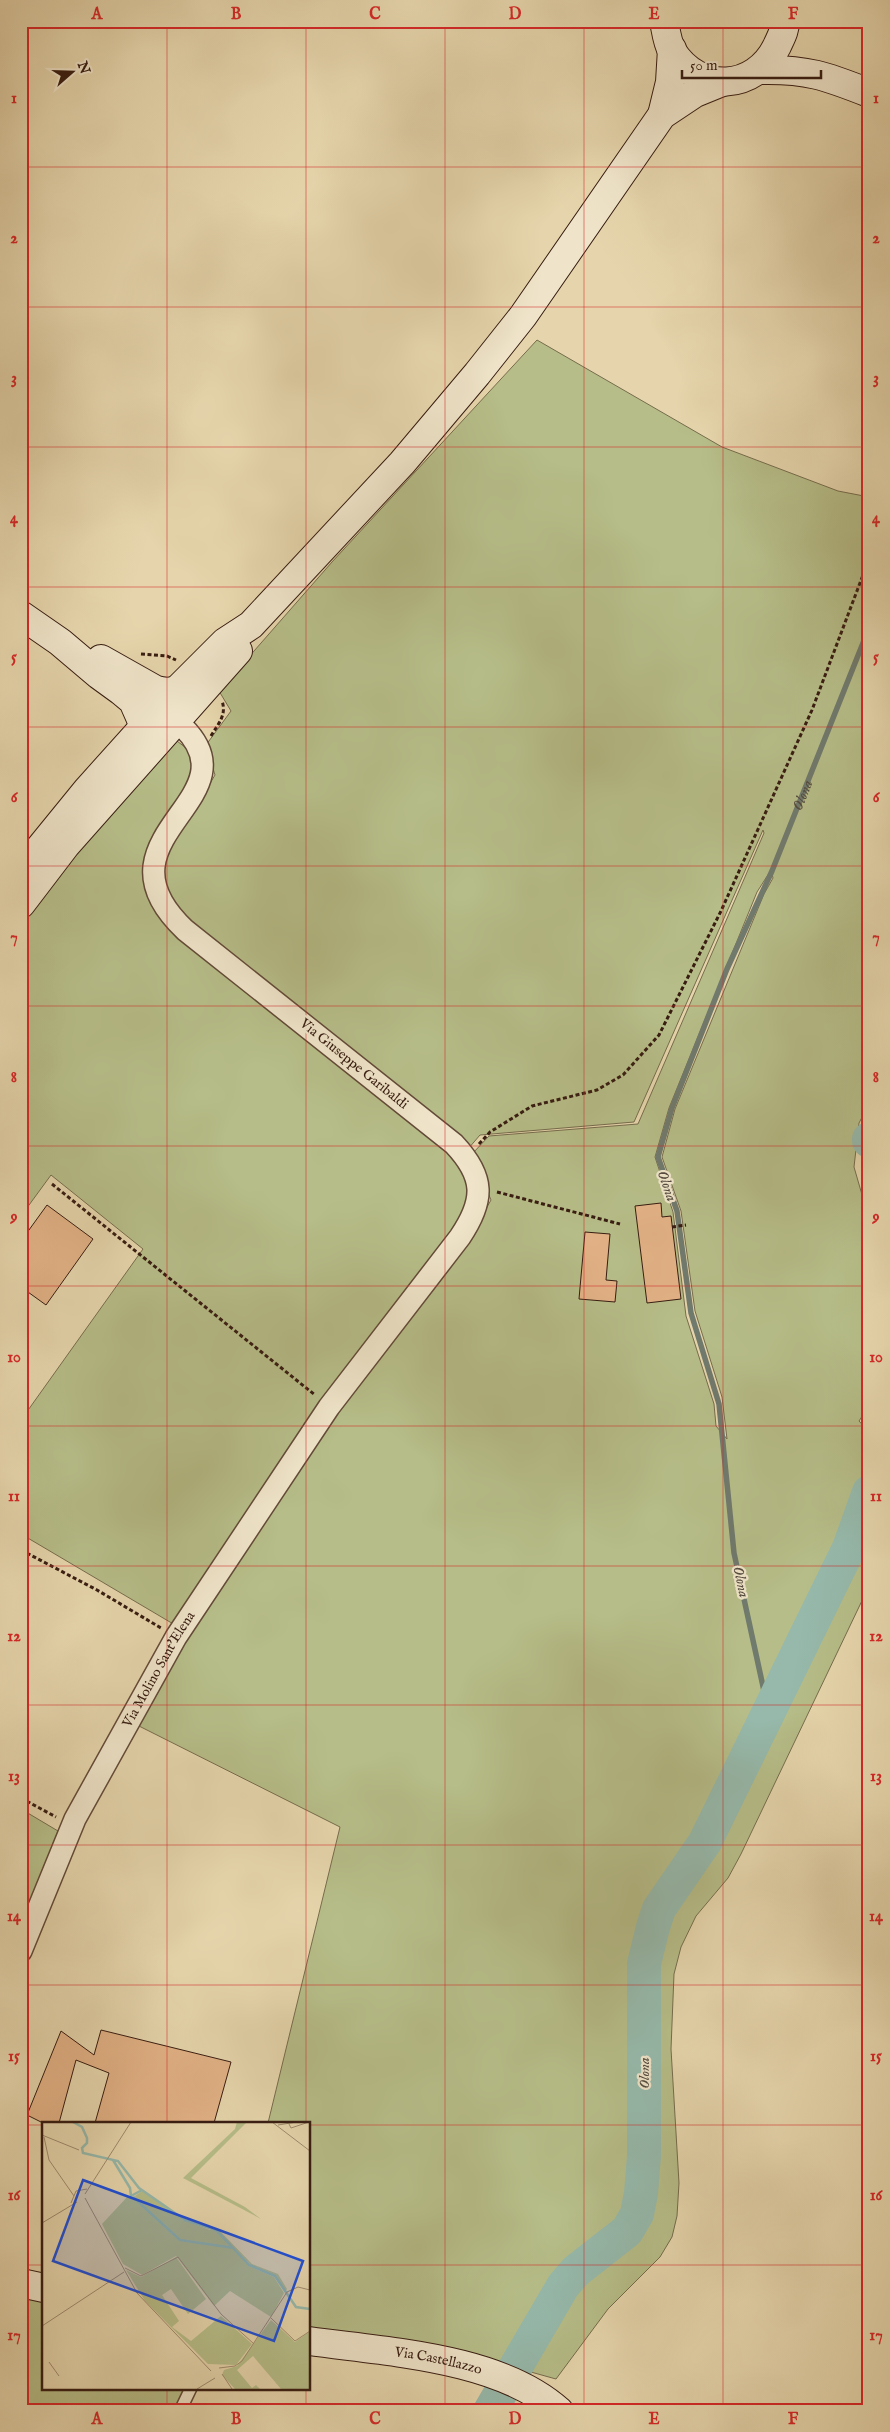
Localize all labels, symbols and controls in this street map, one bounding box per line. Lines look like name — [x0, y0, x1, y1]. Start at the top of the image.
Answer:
text: A — [91, 5, 104, 25]
text: B — [231, 5, 242, 25]
text: C — [369, 5, 381, 25]
text: D — [509, 5, 522, 25]
text: E — [648, 5, 660, 25]
text: F — [788, 5, 799, 25]
north arrow — [48, 48, 98, 98]
scale bar — [682, 48, 821, 80]
text: 50 m — [690, 56, 718, 75]
text: N — [72, 58, 94, 77]
text: 1 — [11, 89, 17, 109]
text: 1 — [873, 89, 879, 109]
text: 2 — [10, 229, 18, 249]
text: 2 — [872, 229, 880, 249]
text: 3 — [11, 369, 17, 389]
text: 3 — [873, 369, 879, 389]
text: 4 — [10, 509, 19, 529]
text: 4 — [872, 509, 881, 529]
text: 5 — [11, 648, 17, 668]
text: 5 — [873, 648, 879, 668]
water label: Olona — [788, 777, 817, 813]
text: 6 — [11, 788, 19, 808]
text: 6 — [873, 788, 881, 808]
text: 7 — [10, 928, 18, 948]
text: 7 — [872, 928, 880, 948]
street label: Via Giuseppe Garibaldi — [295, 1014, 412, 1114]
text: 8 — [11, 1068, 17, 1088]
text: 8 — [873, 1068, 879, 1088]
water label: Olona — [653, 1168, 681, 1204]
text: 9 — [10, 1208, 18, 1228]
text: 9 — [872, 1208, 880, 1228]
text: 10 — [7, 1348, 21, 1368]
text: 10 — [869, 1348, 883, 1368]
text: 11 — [8, 1487, 20, 1507]
text: 11 — [870, 1487, 882, 1507]
water label: Olona — [728, 1565, 754, 1600]
street label: Via Molino Sant'Elena — [118, 1607, 200, 1732]
text: 12 — [7, 1627, 21, 1647]
text: 12 — [869, 1627, 883, 1647]
text: 13 — [8, 1767, 20, 1787]
text: 13 — [870, 1767, 882, 1787]
text: 14 — [7, 1907, 22, 1927]
text: 14 — [869, 1907, 884, 1927]
text: 15 — [8, 2047, 20, 2067]
text: 15 — [870, 2047, 882, 2067]
water label: Olona — [635, 2057, 654, 2089]
inset map — [42, 2122, 310, 2390]
text: 16 — [8, 2186, 22, 2206]
text: 16 — [870, 2186, 884, 2206]
text: 17 — [7, 2326, 21, 2346]
text: 17 — [869, 2326, 883, 2346]
street label: Via Castellazzo — [393, 2343, 485, 2379]
text: A — [91, 2410, 104, 2430]
text: B — [231, 2410, 242, 2430]
text: C — [369, 2410, 381, 2430]
text: D — [509, 2410, 522, 2430]
text: E — [648, 2410, 660, 2430]
text: F — [788, 2410, 799, 2430]

